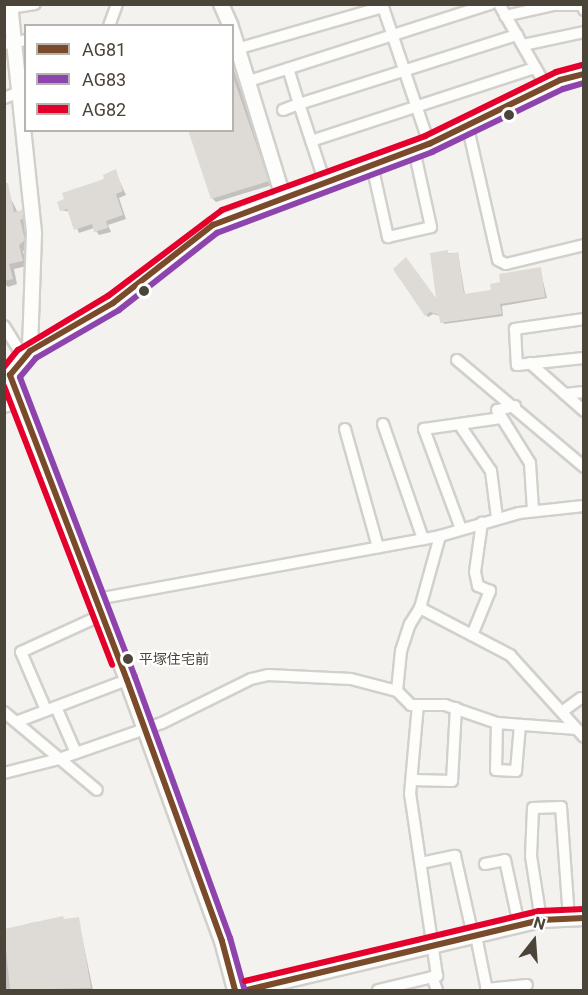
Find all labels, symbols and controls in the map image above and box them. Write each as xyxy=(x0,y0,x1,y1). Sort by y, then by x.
legend xyxy=(24,24,234,132)
text: AG81 xyxy=(82,39,126,60)
text: AG83 xyxy=(82,69,126,90)
text: AG82 xyxy=(82,99,126,120)
unlabelled marker xyxy=(503,109,515,121)
unlabelled marker xyxy=(138,285,150,297)
place label: 平塚住宅前 xyxy=(139,651,209,667)
marker: 平塚住宅前 xyxy=(122,653,134,665)
north arrow xyxy=(504,911,564,971)
text: N xyxy=(531,913,548,934)

